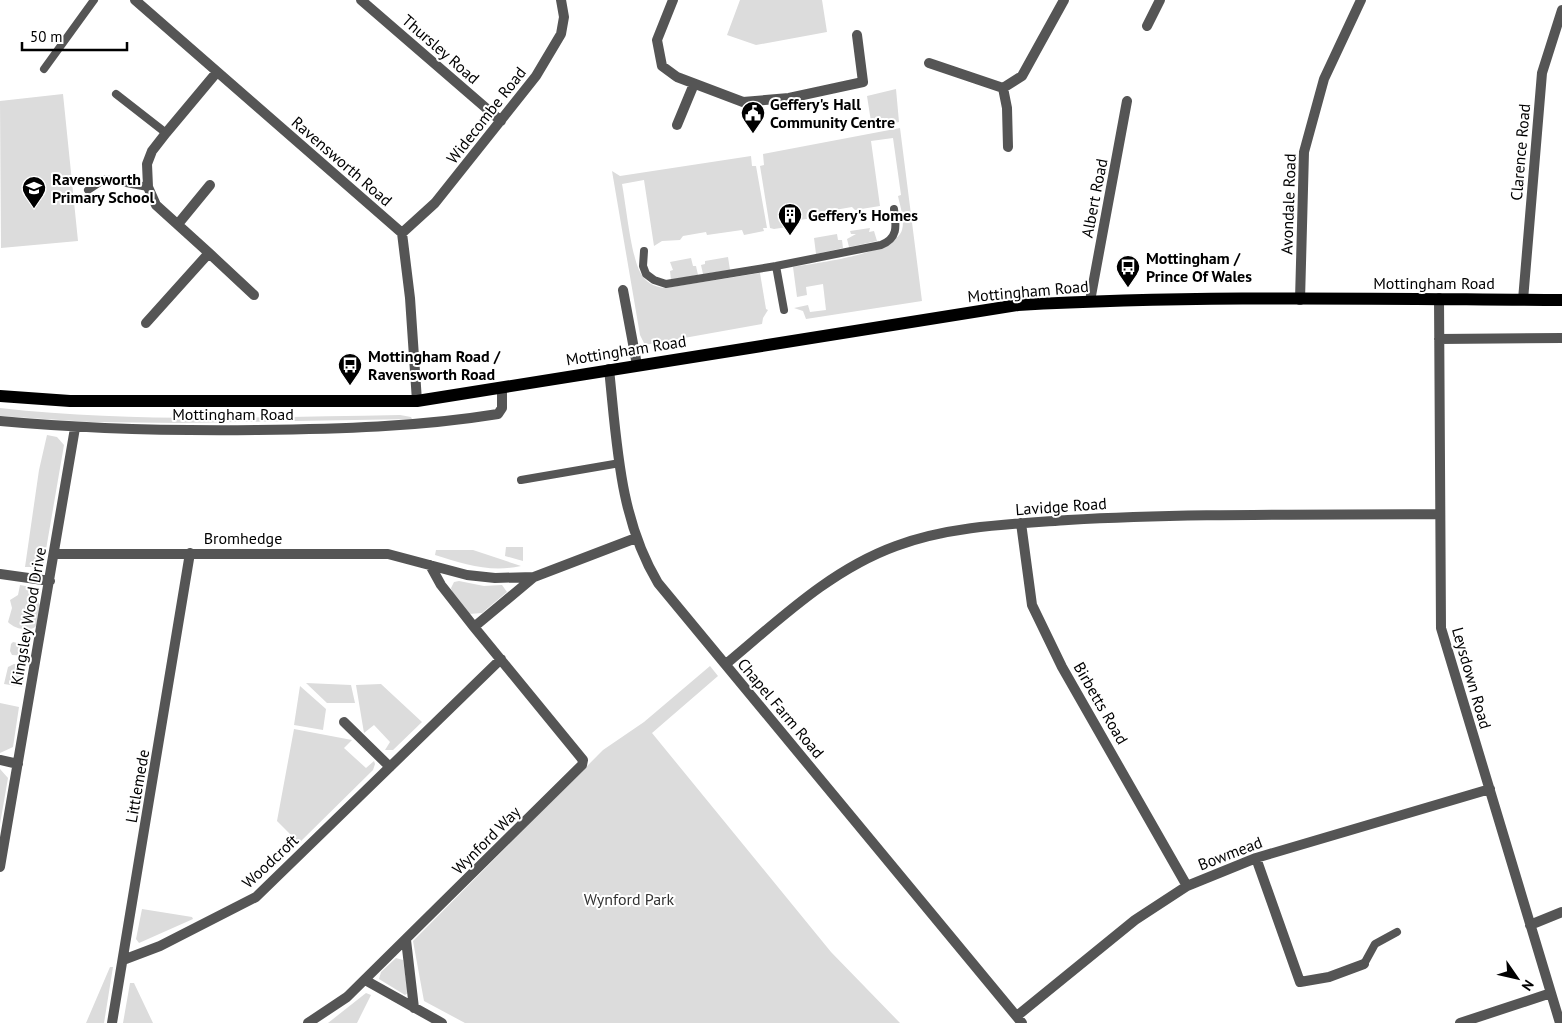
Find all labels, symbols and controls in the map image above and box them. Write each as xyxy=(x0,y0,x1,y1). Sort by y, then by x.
street label: Thursley Road xyxy=(398,10,484,88)
scale bar xyxy=(22,20,128,52)
text: 50 m xyxy=(30,27,63,46)
street label: Widecombe Road xyxy=(442,63,530,167)
place label: Geffery's Hall Community Centre xyxy=(770,94,895,132)
public building icon: Geffery's Hall Community Centre xyxy=(740,100,766,134)
street label: Clarence Road xyxy=(1506,103,1534,201)
street label: Ravensworth Road xyxy=(288,112,396,210)
street label: Avondale Road xyxy=(1276,153,1300,255)
street label: Albert Road xyxy=(1077,157,1111,239)
place label: Ravensworth Primary School xyxy=(52,169,154,207)
school or university icon: Ravensworth Primary School xyxy=(21,175,47,209)
building icon: Geffery's Homes xyxy=(777,202,803,236)
place label: Geffery's Homes xyxy=(808,205,918,225)
place label: Mottingham / Prince Of Wales xyxy=(1146,248,1252,286)
bus stop icon: Mottingham / Prince Of Wales xyxy=(1115,254,1141,288)
street label: Mottingham Road xyxy=(1373,273,1495,293)
street label: Mottingham Road xyxy=(967,276,1089,306)
street label: Mottingham Road xyxy=(564,331,688,369)
place label: Mottingham Road / Ravensworth Road xyxy=(368,346,501,384)
bus stop icon: Mottingham Road / Ravensworth Road xyxy=(337,352,363,386)
street label: Mottingham Road xyxy=(172,404,294,424)
street label: Lavidge Road xyxy=(1015,493,1107,519)
street label: Bromhedge xyxy=(204,528,282,548)
street label: Kingsley Wood Drive xyxy=(6,545,50,687)
street label: Leysdown Road xyxy=(1448,625,1496,731)
street label: Chapel Farm Road xyxy=(733,654,829,762)
street label: Birbetts Road xyxy=(1069,658,1133,748)
street label: Littlemede xyxy=(121,748,153,824)
street label: Wynford Way xyxy=(448,801,525,878)
street label: Woodcroft xyxy=(238,830,303,892)
street label: Bowmead xyxy=(1195,832,1265,874)
park label: Wynford Park xyxy=(584,889,675,909)
north arrow xyxy=(1492,953,1542,1003)
text: N xyxy=(1518,976,1538,994)

